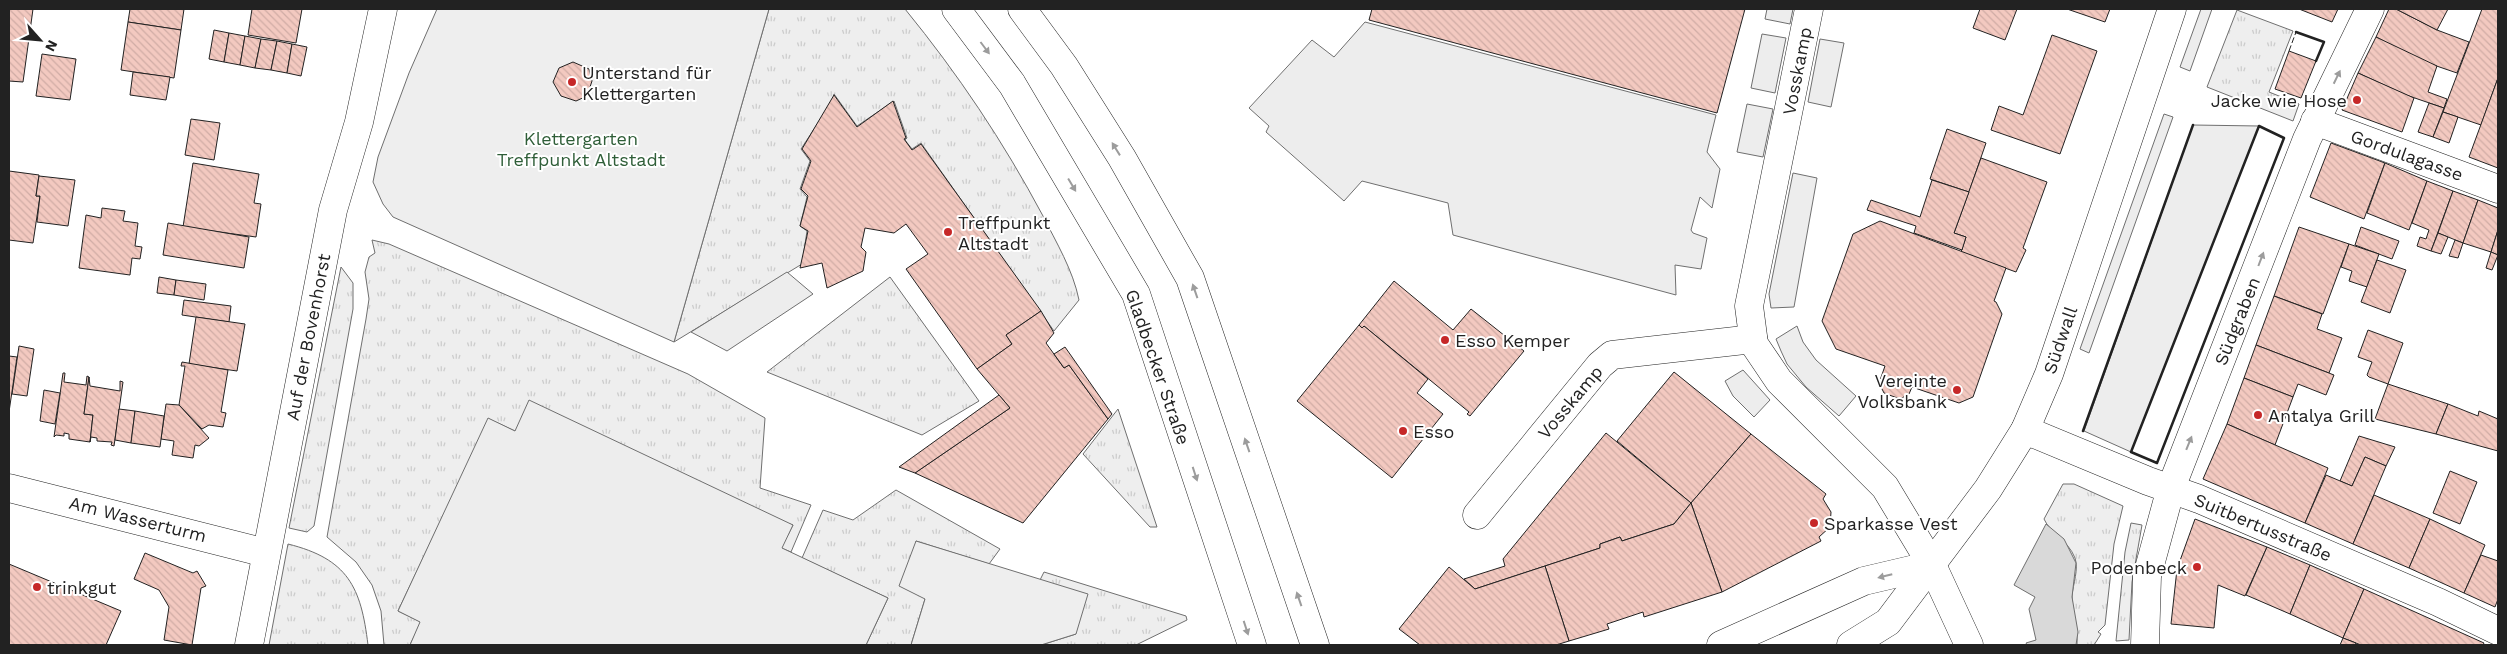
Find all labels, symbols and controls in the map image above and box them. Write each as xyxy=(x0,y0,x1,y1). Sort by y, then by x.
north arrow xyxy=(15,15,65,65)
street label: Vosskamp xyxy=(1778,25,1816,117)
text: N xyxy=(42,38,61,54)
one-way arrow xyxy=(980,41,990,55)
place label: Unterstand für Klettergarten xyxy=(582,62,712,104)
one-way arrow xyxy=(2333,70,2341,84)
marker: Unterstand für Klettergarten xyxy=(566,76,578,88)
place label: Jacke wie Hose xyxy=(2211,90,2347,111)
marker: Jacke wie Hose xyxy=(2351,94,2363,106)
street label: Gordulagasse xyxy=(2348,125,2466,185)
park label: Klettergarten Treffpunkt Altstadt xyxy=(497,128,666,170)
one-way arrow xyxy=(1111,143,1121,156)
one-way arrow xyxy=(1067,179,1076,192)
place label: Treffpunkt Altstadt xyxy=(958,212,1051,254)
marker: Treffpunkt Altstadt xyxy=(942,226,954,238)
street label: Auf der Bovenhorst xyxy=(282,251,335,422)
one-way arrow xyxy=(2257,251,2265,266)
street label: Südgraben xyxy=(2210,274,2264,368)
one-way arrow xyxy=(1191,284,1198,299)
street label: Gladbecker Straße xyxy=(1122,287,1194,447)
street label: Südwall xyxy=(2039,303,2081,376)
place label: Esso Kemper xyxy=(1455,330,1570,351)
marker: Esso Kemper xyxy=(1439,334,1451,346)
street label: Vosskamp xyxy=(1533,361,1607,443)
place label: Vereinte Volksbank xyxy=(1858,370,1947,412)
marker: Vereinte Volksbank xyxy=(1951,384,1963,396)
place label: Antalya Grill xyxy=(2268,405,2375,426)
marker: Antalya Grill xyxy=(2252,409,2264,421)
place label: Esso xyxy=(1413,421,1454,442)
marker: Esso xyxy=(1397,425,1409,437)
one-way arrow xyxy=(2185,435,2193,450)
one-way arrow xyxy=(1243,437,1251,452)
one-way arrow xyxy=(1192,466,1200,481)
street label: Suitbertusstraße xyxy=(2191,489,2335,565)
street label: Am Wasserturm xyxy=(67,492,209,546)
place label: Sparkasse Vest xyxy=(1824,513,1958,534)
marker: Sparkasse Vest xyxy=(1808,517,1820,529)
place label: Podenbeck xyxy=(2091,557,2187,578)
marker: Podenbeck xyxy=(2191,561,2203,573)
one-way arrow xyxy=(1877,572,1892,580)
place label: trinkgut xyxy=(47,577,117,598)
marker: trinkgut xyxy=(31,581,43,593)
one-way arrow xyxy=(1295,591,1303,606)
one-way arrow xyxy=(1243,621,1251,636)

